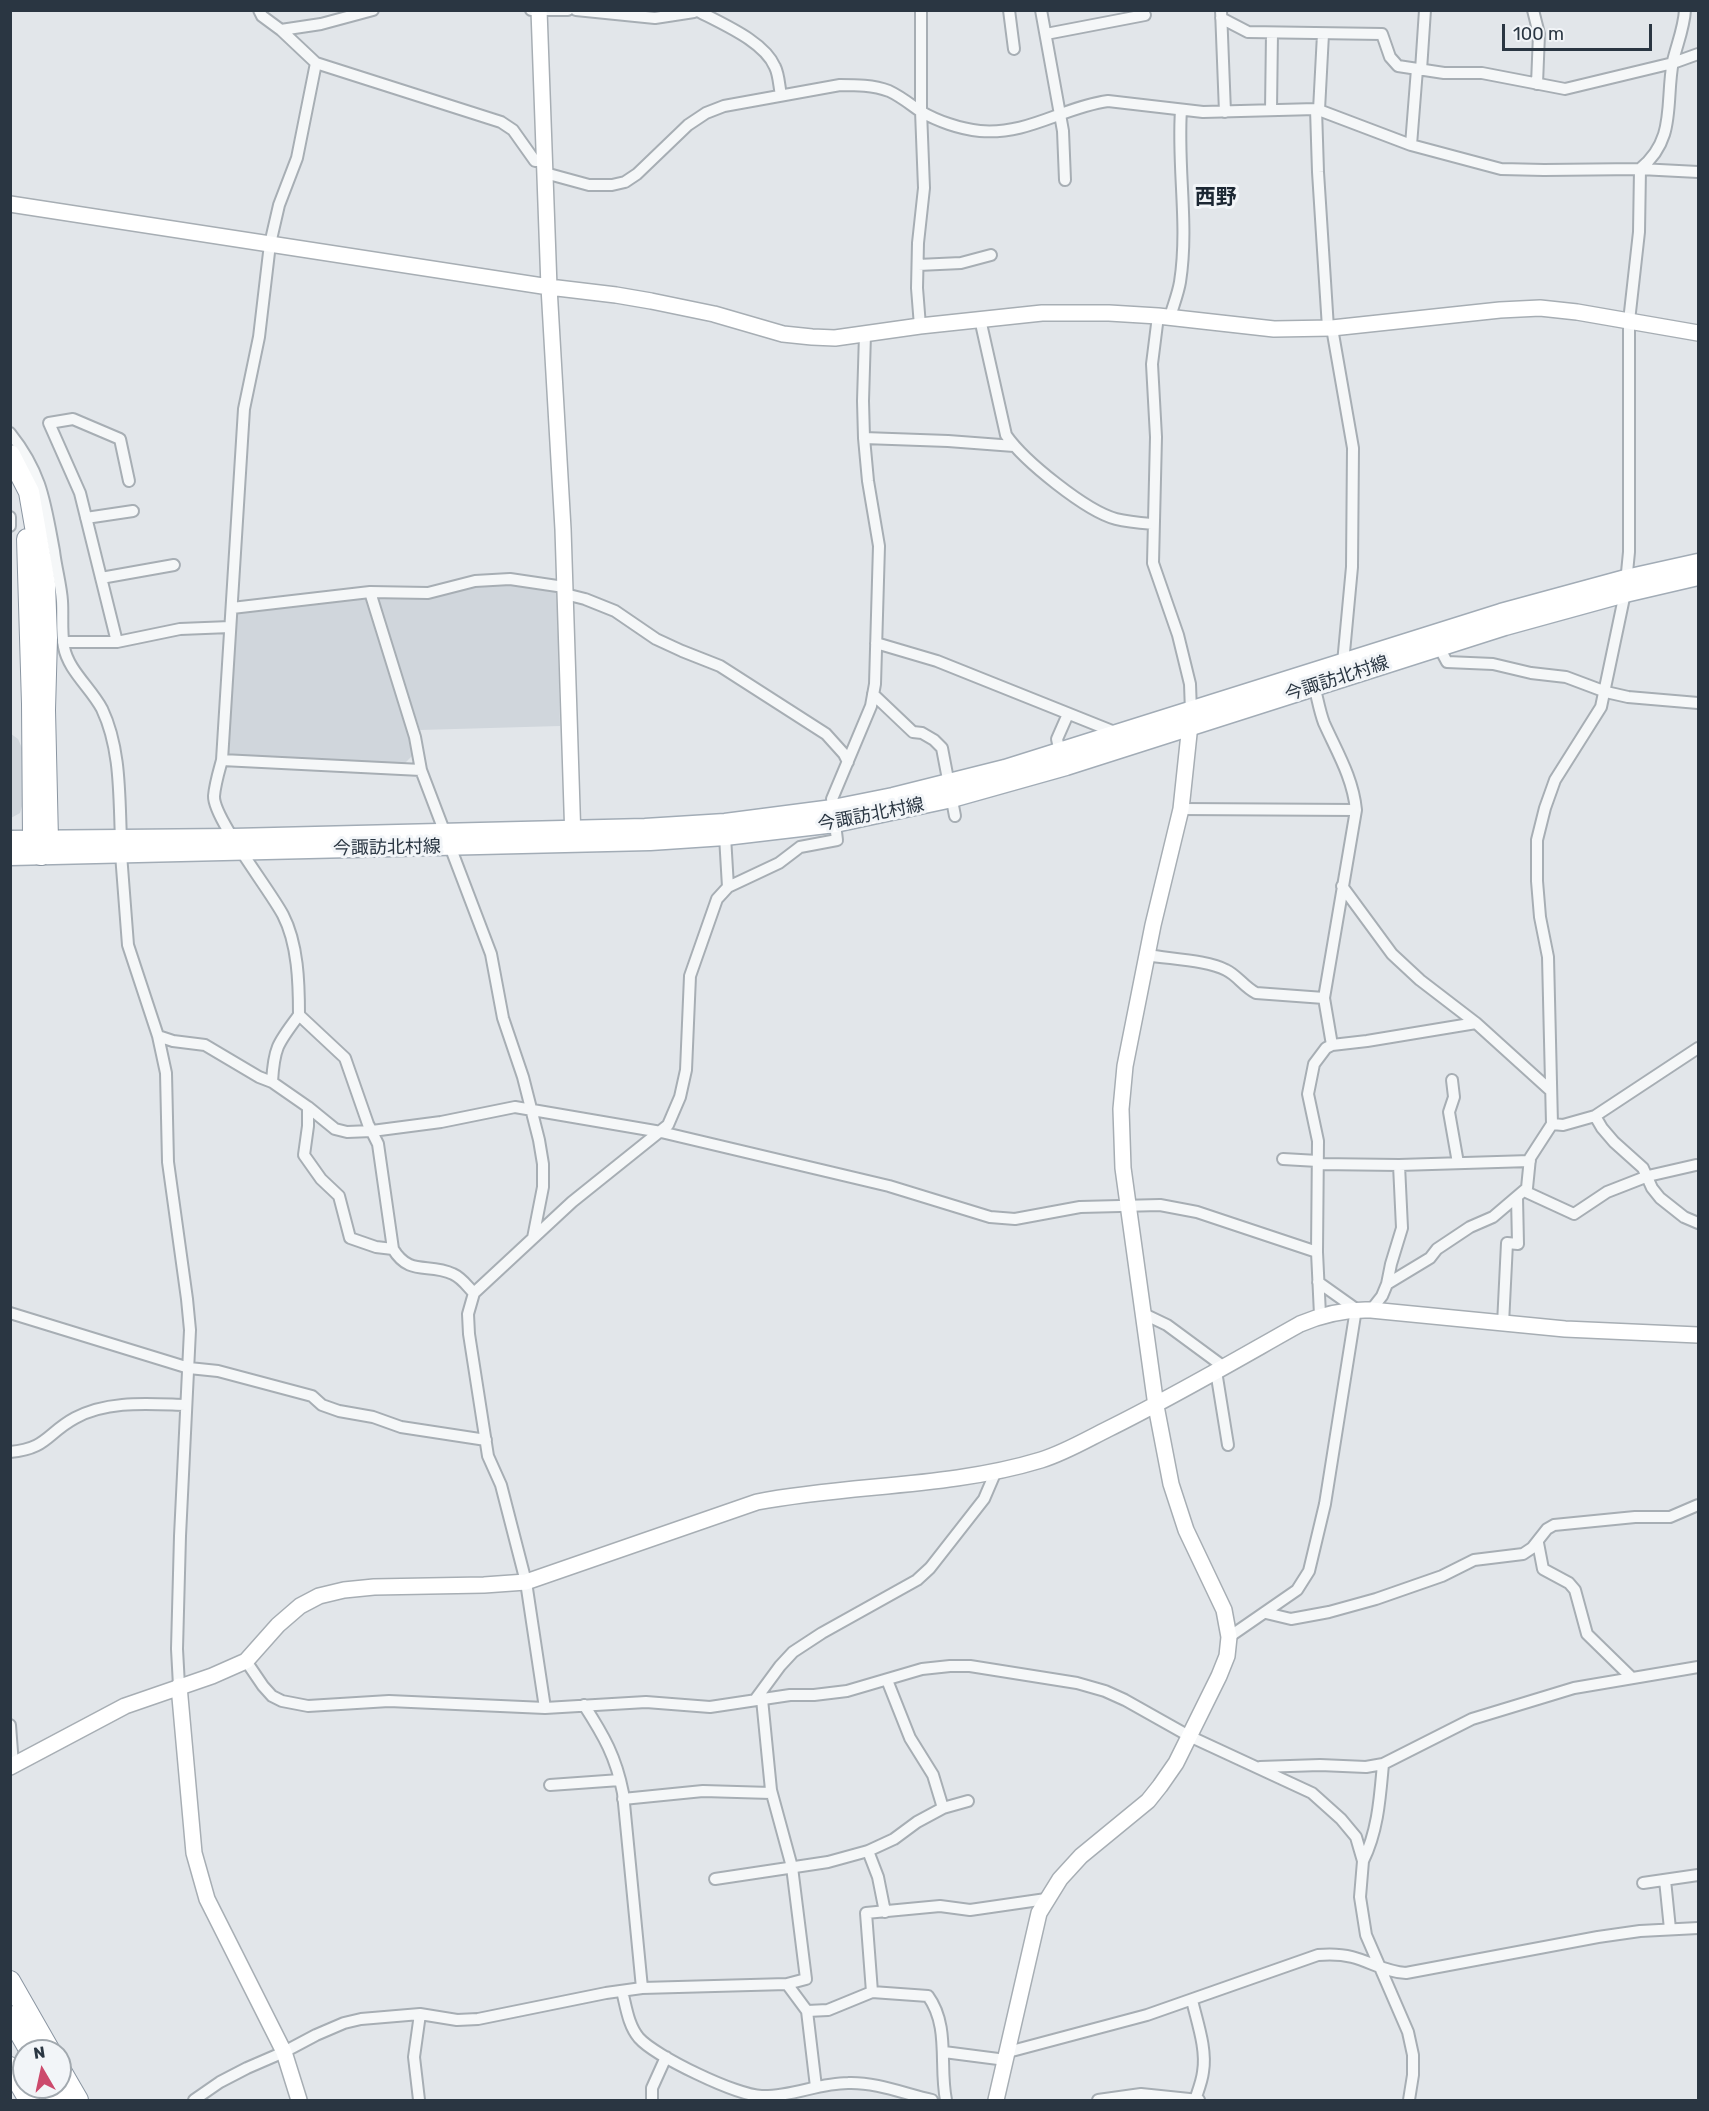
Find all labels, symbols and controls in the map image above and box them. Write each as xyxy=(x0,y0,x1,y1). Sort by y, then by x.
scale bar xyxy=(1505,12,1655,50)
text: 100 m xyxy=(1513,23,1564,45)
district label: 西野 xyxy=(1195,185,1237,211)
street label: 今諏訪北村線 xyxy=(1282,652,1392,706)
street label: 今諏訪北村線 xyxy=(816,794,926,836)
street label: 今諏訪北村線 xyxy=(333,836,441,860)
north arrow xyxy=(12,2039,72,2099)
text: N xyxy=(32,2042,47,2063)

